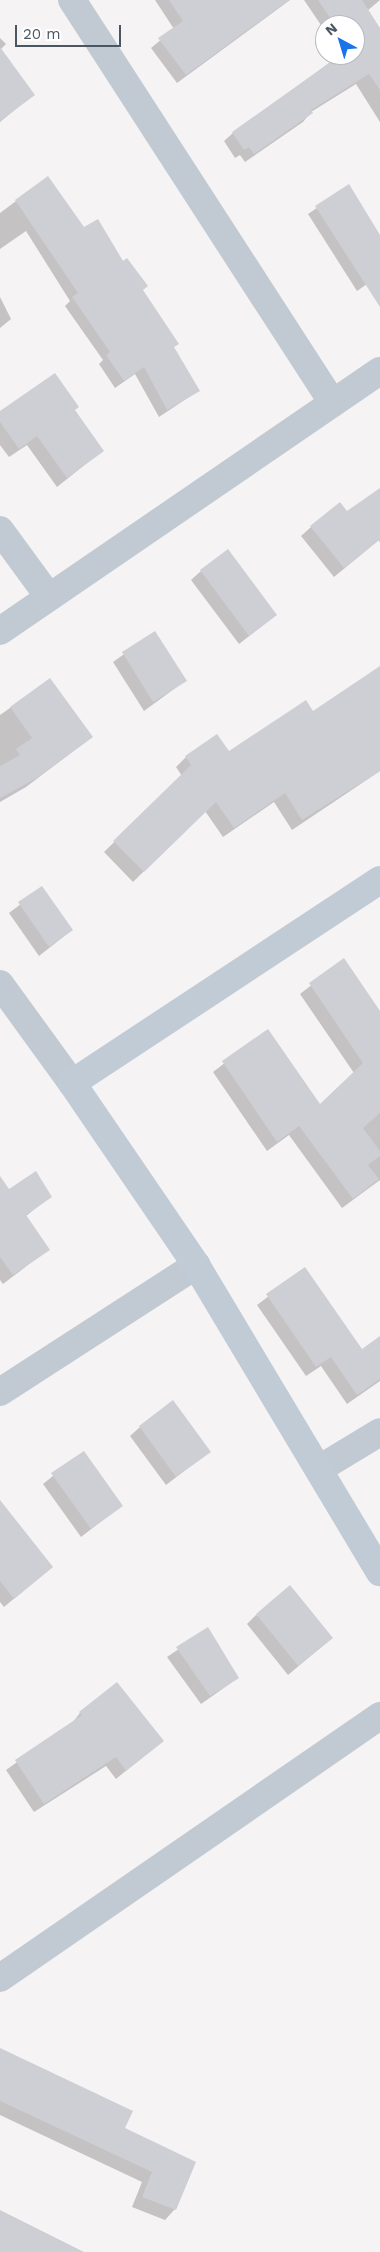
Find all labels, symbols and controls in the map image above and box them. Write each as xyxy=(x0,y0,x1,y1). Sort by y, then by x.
scale bar xyxy=(18,15,124,47)
north arrow xyxy=(315,15,365,65)
text: N xyxy=(322,20,340,39)
text: 20 m xyxy=(23,25,61,43)

